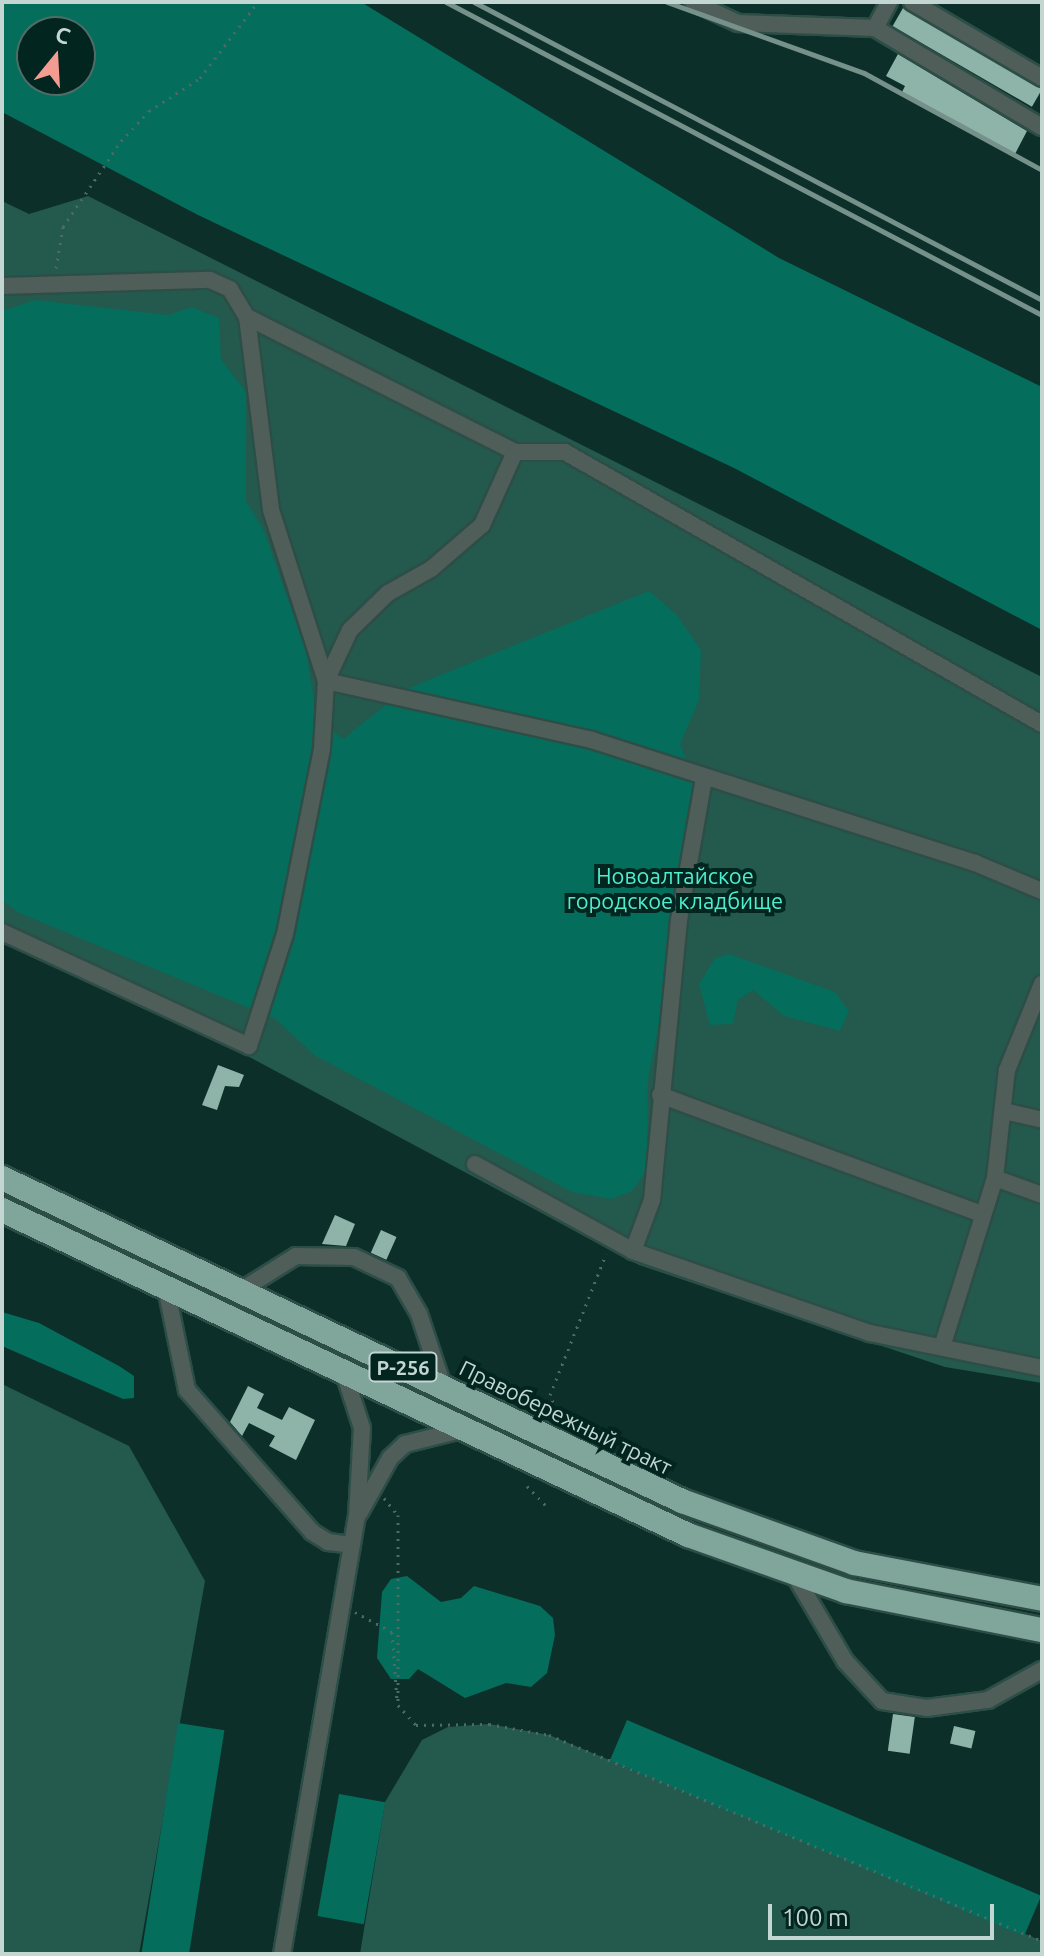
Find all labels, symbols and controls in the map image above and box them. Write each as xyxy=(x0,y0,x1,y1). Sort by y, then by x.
north arrow xyxy=(16,16,96,96)
text: С xyxy=(52,21,74,49)
park label: Новоалтайское городское кладбище xyxy=(567,862,783,914)
road number: Р-256 xyxy=(367,1351,439,1383)
street label: Правобережный тракт xyxy=(455,1354,677,1480)
scale bar xyxy=(772,1888,998,1938)
text: 100 m xyxy=(782,1904,849,1931)

